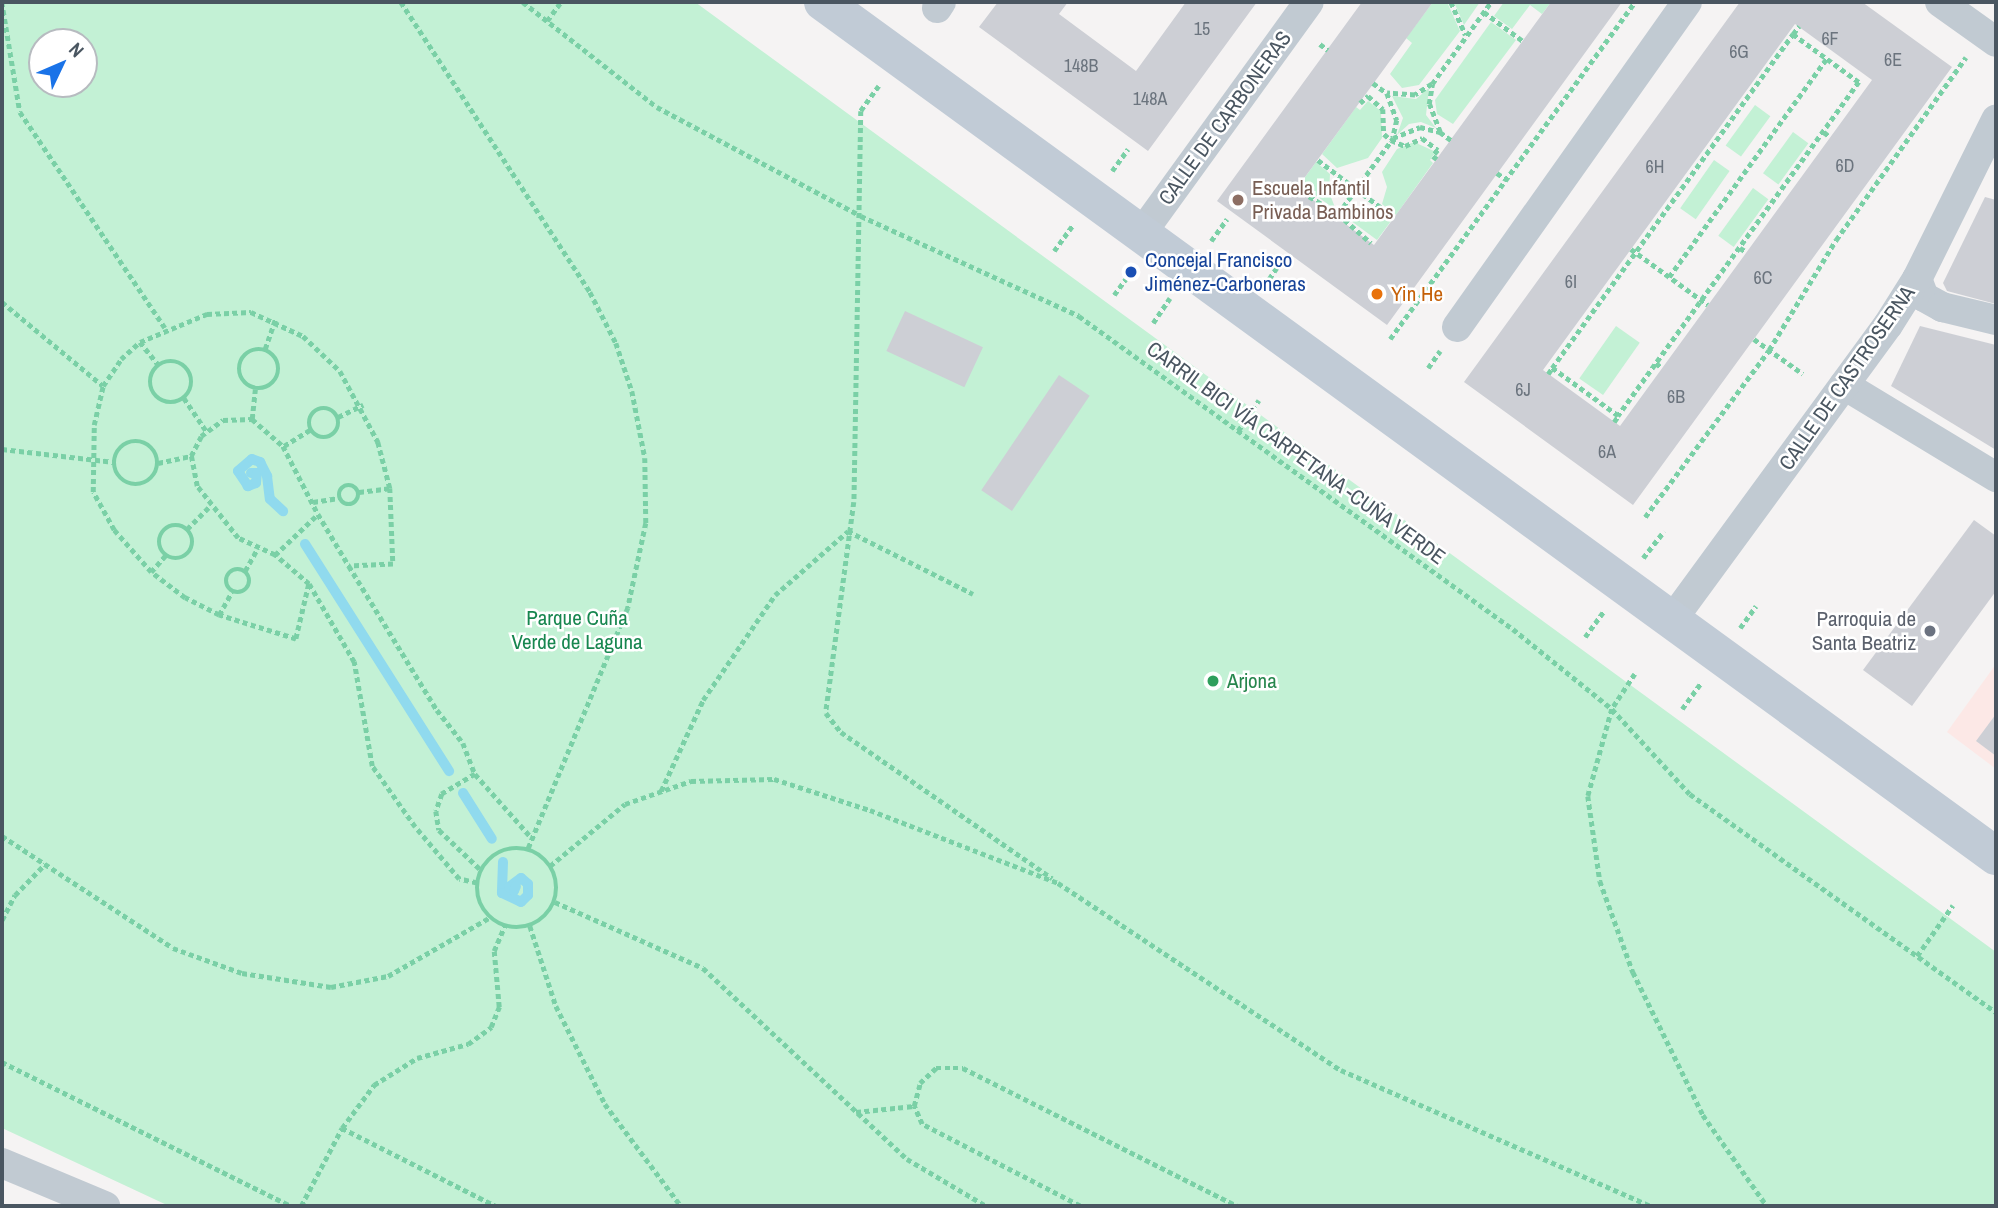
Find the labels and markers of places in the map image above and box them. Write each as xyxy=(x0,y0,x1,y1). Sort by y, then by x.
place label: Escuela Infantil Privada Bambinos xyxy=(1252,175,1394,225)
marker: Escuela Infantil Privada Bambinos xyxy=(1230,192,1246,208)
place label: Concejal Francisco Jiménez-Carboneras xyxy=(1145,247,1306,297)
marker: Concejal Francisco Jiménez-Carboneras xyxy=(1123,264,1139,280)
place label: Yin He xyxy=(1391,281,1443,307)
marker: Yin He xyxy=(1369,286,1385,302)
place label: Parroquia de Santa Beatriz xyxy=(1812,606,1916,656)
marker: Parroquia de Santa Beatriz xyxy=(1922,623,1938,639)
place label: Arjona xyxy=(1227,668,1277,694)
marker: Arjona xyxy=(1205,673,1221,689)

